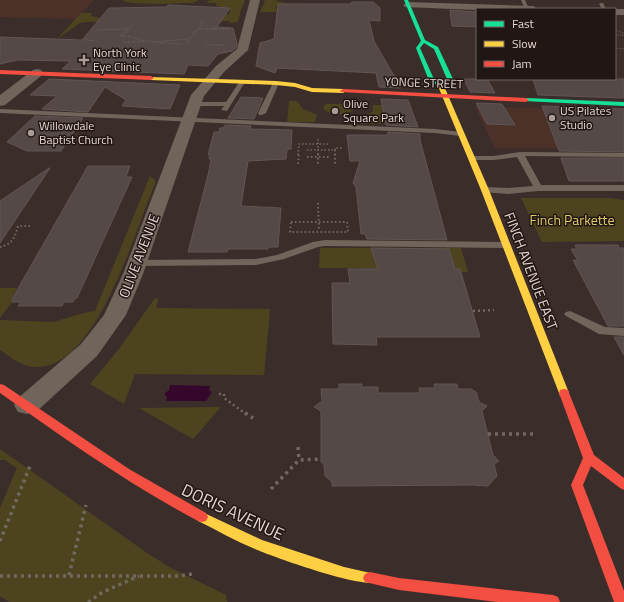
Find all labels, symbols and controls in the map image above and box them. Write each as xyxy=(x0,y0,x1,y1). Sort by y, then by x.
legend xyxy=(476,8,616,80)
text: Fast xyxy=(512,14,535,33)
text: Slow xyxy=(512,34,537,53)
place label: North York Eye Clinic xyxy=(93,43,147,76)
marker: North York Eye Clinic xyxy=(78,54,90,66)
text: Jam xyxy=(512,54,532,73)
street label: YONGE STREET xyxy=(384,72,464,93)
place label: Olive Square Park xyxy=(343,94,404,127)
place label: US Pilates Studio xyxy=(560,101,612,134)
marker: Olive Square Park xyxy=(330,106,340,116)
marker: US Pilates Studio xyxy=(547,113,557,123)
place label: Willowdale Baptist Church xyxy=(39,116,113,149)
marker: Willowdale Baptist Church xyxy=(26,128,36,138)
street label: FINCH AVENUE EAST xyxy=(499,209,564,333)
park label: Finch Parkette xyxy=(529,209,615,230)
street label: OLIVE AVENUE xyxy=(113,211,164,301)
street label: DORIS AVENUE xyxy=(177,477,289,547)

